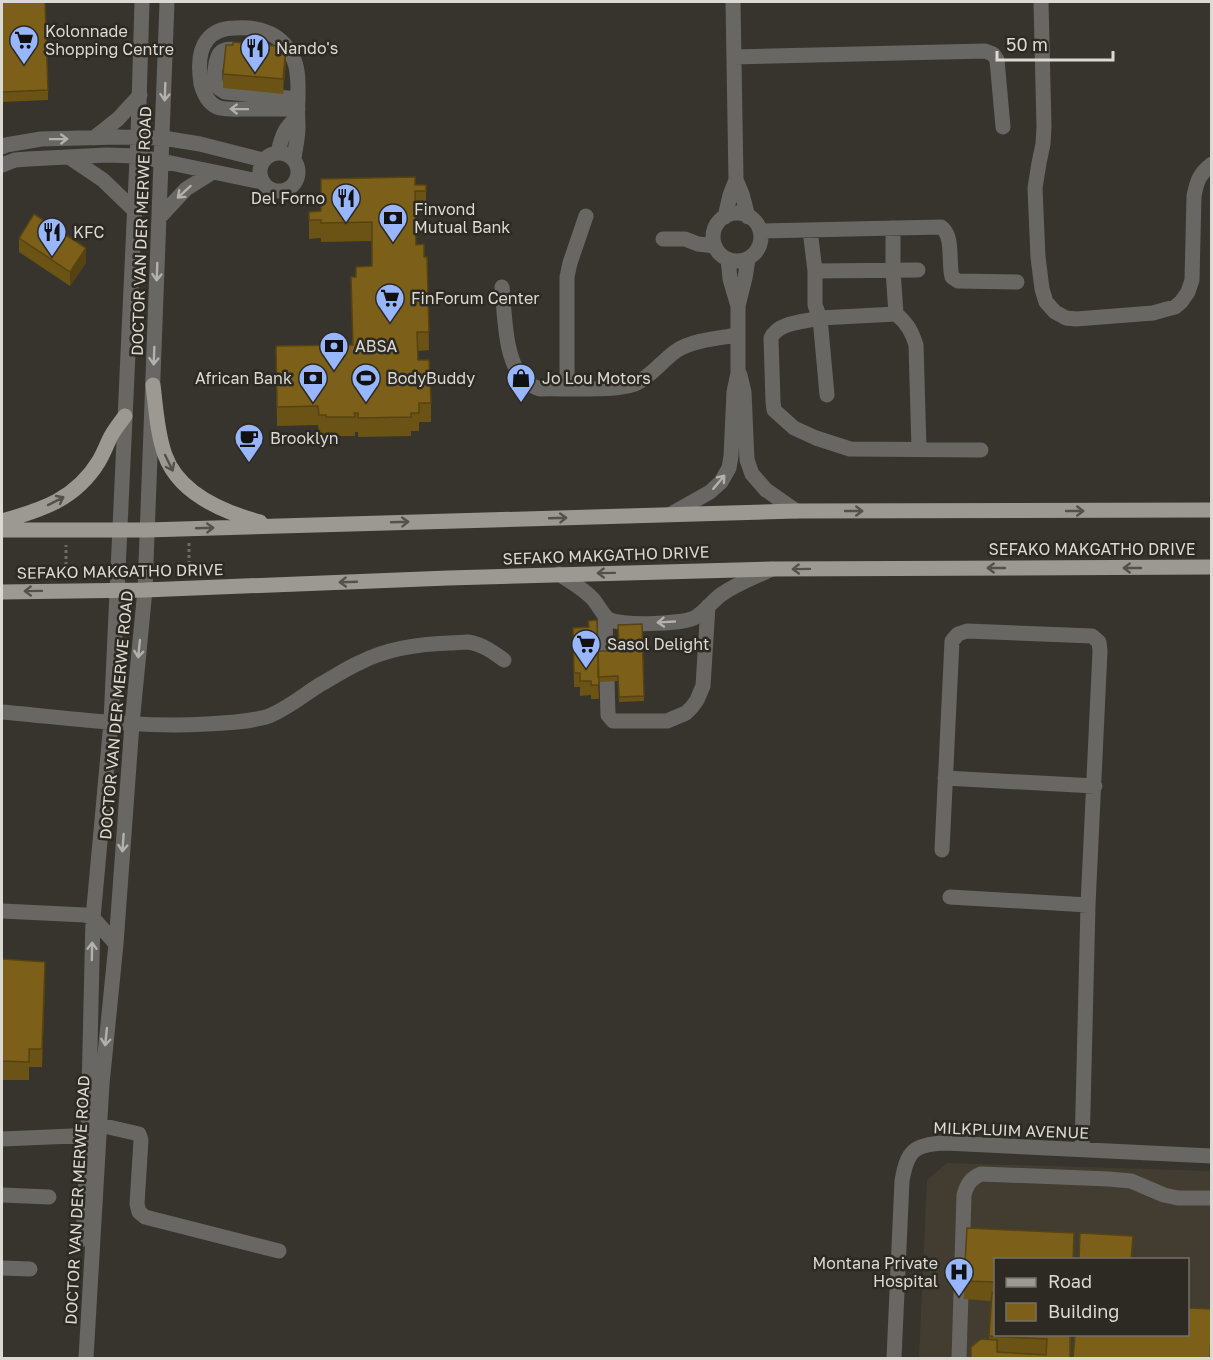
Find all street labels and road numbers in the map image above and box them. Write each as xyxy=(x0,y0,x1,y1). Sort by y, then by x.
street label: DOCTOR VAN DER MERWE ROAD xyxy=(127,106,155,356)
street label: SEFAKO MAKGATHO DRIVE xyxy=(989,539,1195,559)
street label: SEFAKO MAKGATHO DRIVE xyxy=(502,541,710,569)
street label: SEFAKO MAKGATHO DRIVE xyxy=(16,559,224,583)
street label: DOCTOR VAN DER MERWE ROAD xyxy=(95,590,137,840)
street label: DOCTOR VAN DER MERWE ROAD xyxy=(60,1075,94,1325)
street label: MILKPLUIM AVENUE xyxy=(933,1117,1089,1143)

